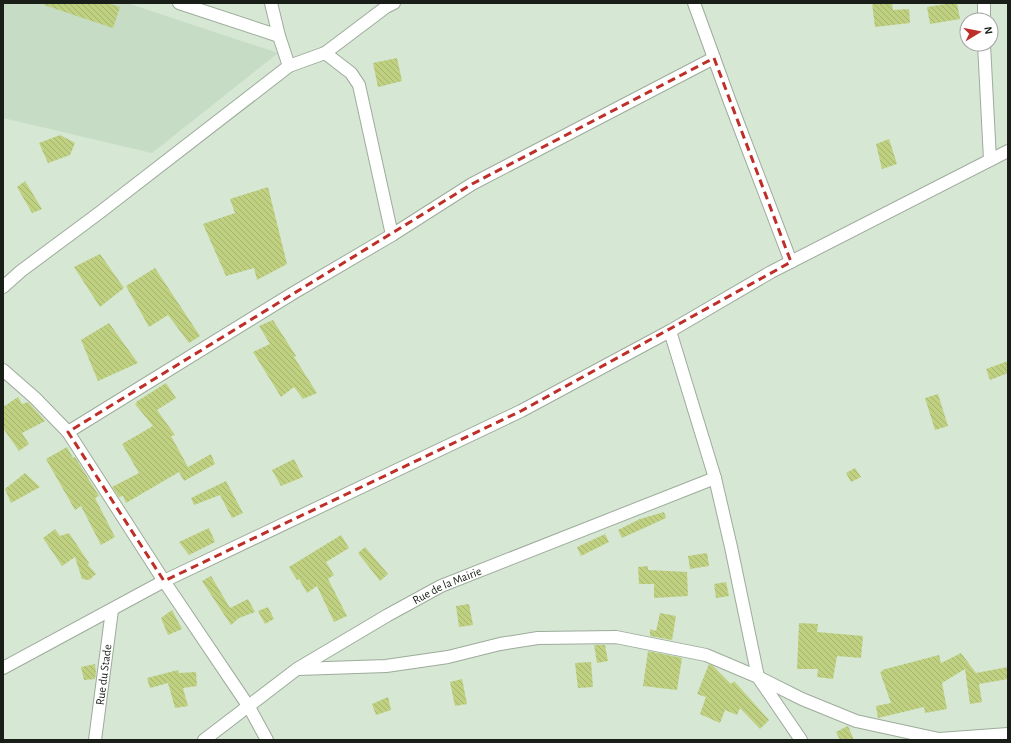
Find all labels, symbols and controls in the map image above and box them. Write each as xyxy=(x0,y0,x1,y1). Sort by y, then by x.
north arrow xyxy=(959,12,999,52)
text: N xyxy=(982,26,994,35)
street label: Rue de la Mairie xyxy=(411,565,483,606)
street label: Rue du Stade xyxy=(94,643,113,706)

